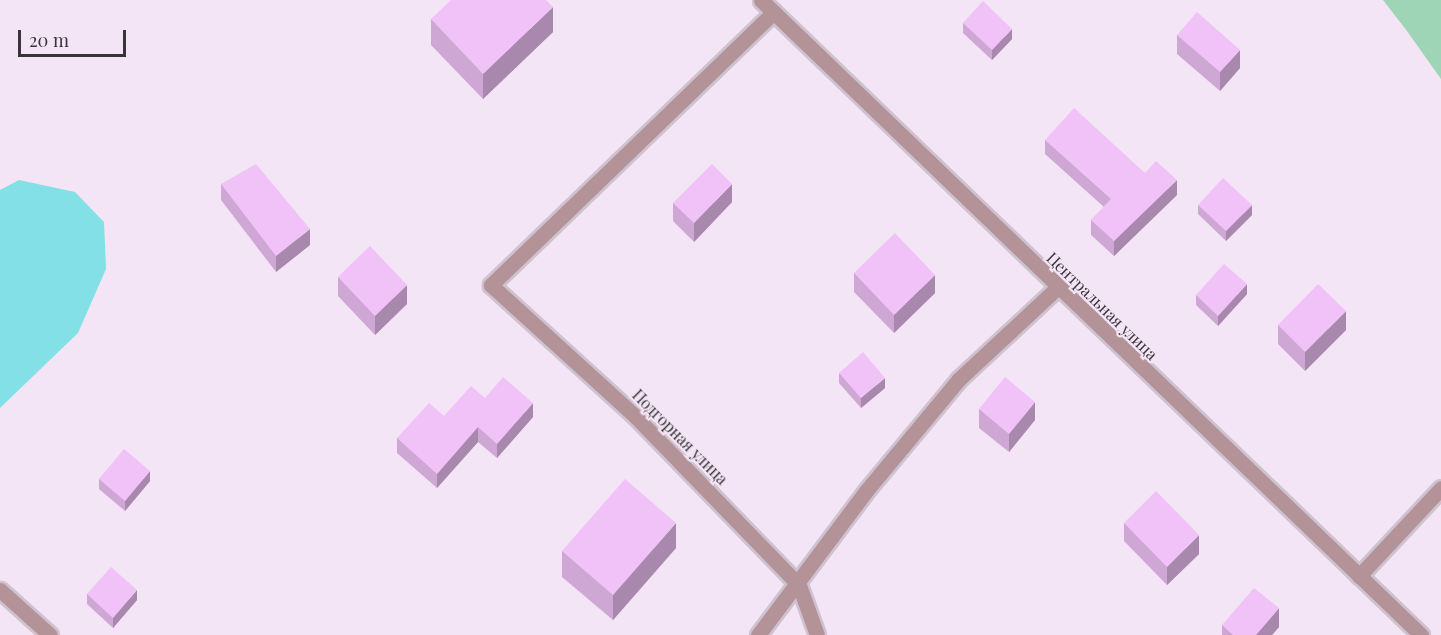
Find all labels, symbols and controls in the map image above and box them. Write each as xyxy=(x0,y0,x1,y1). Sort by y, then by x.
scale bar xyxy=(21,18,129,56)
text: 20 m xyxy=(29,28,69,52)
street label: Центральная улица xyxy=(1043,248,1161,364)
street label: Подгорная улица xyxy=(628,385,732,489)

